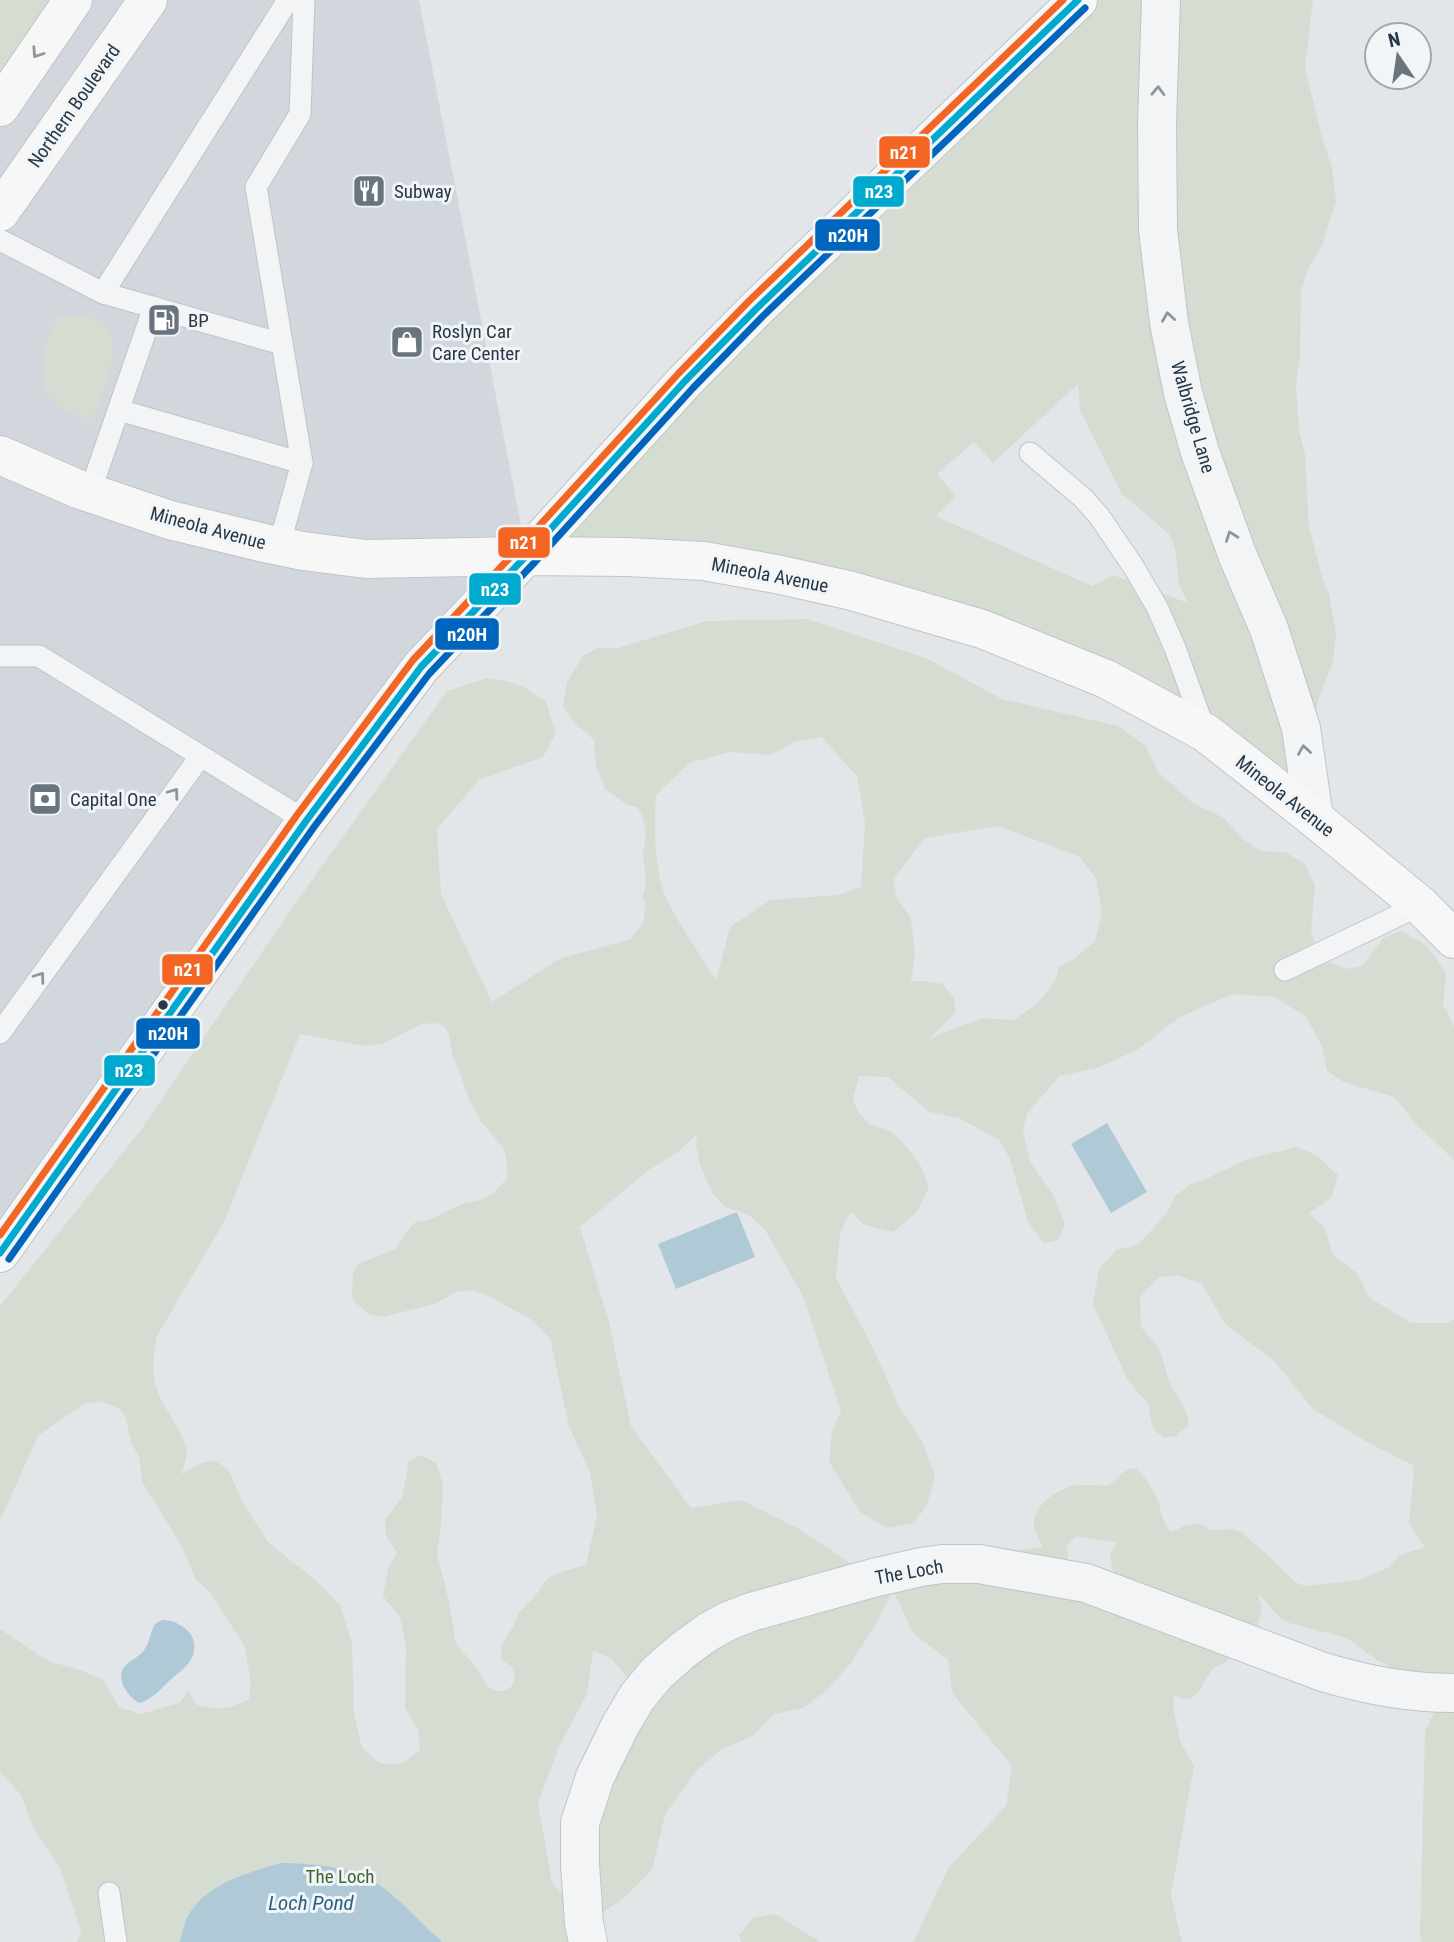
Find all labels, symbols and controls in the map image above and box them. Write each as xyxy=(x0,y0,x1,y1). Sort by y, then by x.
north arrow xyxy=(1363,21,1433,91)
text: N xyxy=(1386,27,1403,52)
street label: Northern Boulevard xyxy=(23,40,125,172)
one-way arrow xyxy=(32,46,45,59)
one-way arrow xyxy=(1150,85,1166,95)
line badge: n21 xyxy=(878,135,931,169)
text: n21 xyxy=(890,141,918,164)
restaurant icon: Subway xyxy=(350,172,388,210)
line badge: n23 xyxy=(852,175,905,208)
place label: Subway xyxy=(394,180,452,203)
text: n23 xyxy=(865,180,893,203)
line badge: n20H xyxy=(814,218,881,252)
text: n20H xyxy=(828,224,868,247)
fuel station icon: BP xyxy=(145,301,183,339)
place label: BP xyxy=(188,309,209,332)
one-way arrow xyxy=(1161,312,1176,323)
place label: Roslyn Car Care Center xyxy=(432,320,520,365)
shop icon: Roslyn Car Care Center xyxy=(388,323,426,361)
street label: Walbridge Lane xyxy=(1166,358,1220,476)
street label: Mineola Avenue xyxy=(148,502,268,555)
line badge: n21 xyxy=(497,526,551,559)
one-way arrow xyxy=(1225,530,1239,542)
text: n21 xyxy=(510,531,538,554)
street label: Mineola Avenue xyxy=(709,552,831,598)
line badge: n23 xyxy=(468,572,522,606)
text: n23 xyxy=(481,578,509,601)
line badge: n20H xyxy=(434,617,500,651)
text: n20H xyxy=(447,623,487,646)
one-way arrow xyxy=(1297,744,1312,756)
street label: Mineola Avenue xyxy=(1231,750,1339,842)
bank icon: Capital One xyxy=(26,780,64,818)
place label: Capital One xyxy=(70,788,157,811)
one-way arrow xyxy=(166,788,178,801)
line badge: n21 xyxy=(161,953,214,986)
text: n21 xyxy=(174,958,202,981)
one-way arrow xyxy=(32,972,44,985)
unlabelled marker xyxy=(156,998,170,1012)
line badge: n20H xyxy=(135,1017,201,1050)
text: n20H xyxy=(148,1022,188,1045)
line badge: n23 xyxy=(103,1054,156,1087)
text: n23 xyxy=(115,1059,143,1082)
street label: The Loch xyxy=(873,1555,945,1589)
park label: The Loch xyxy=(306,1865,374,1888)
water label: Loch Pond xyxy=(268,1891,355,1915)

